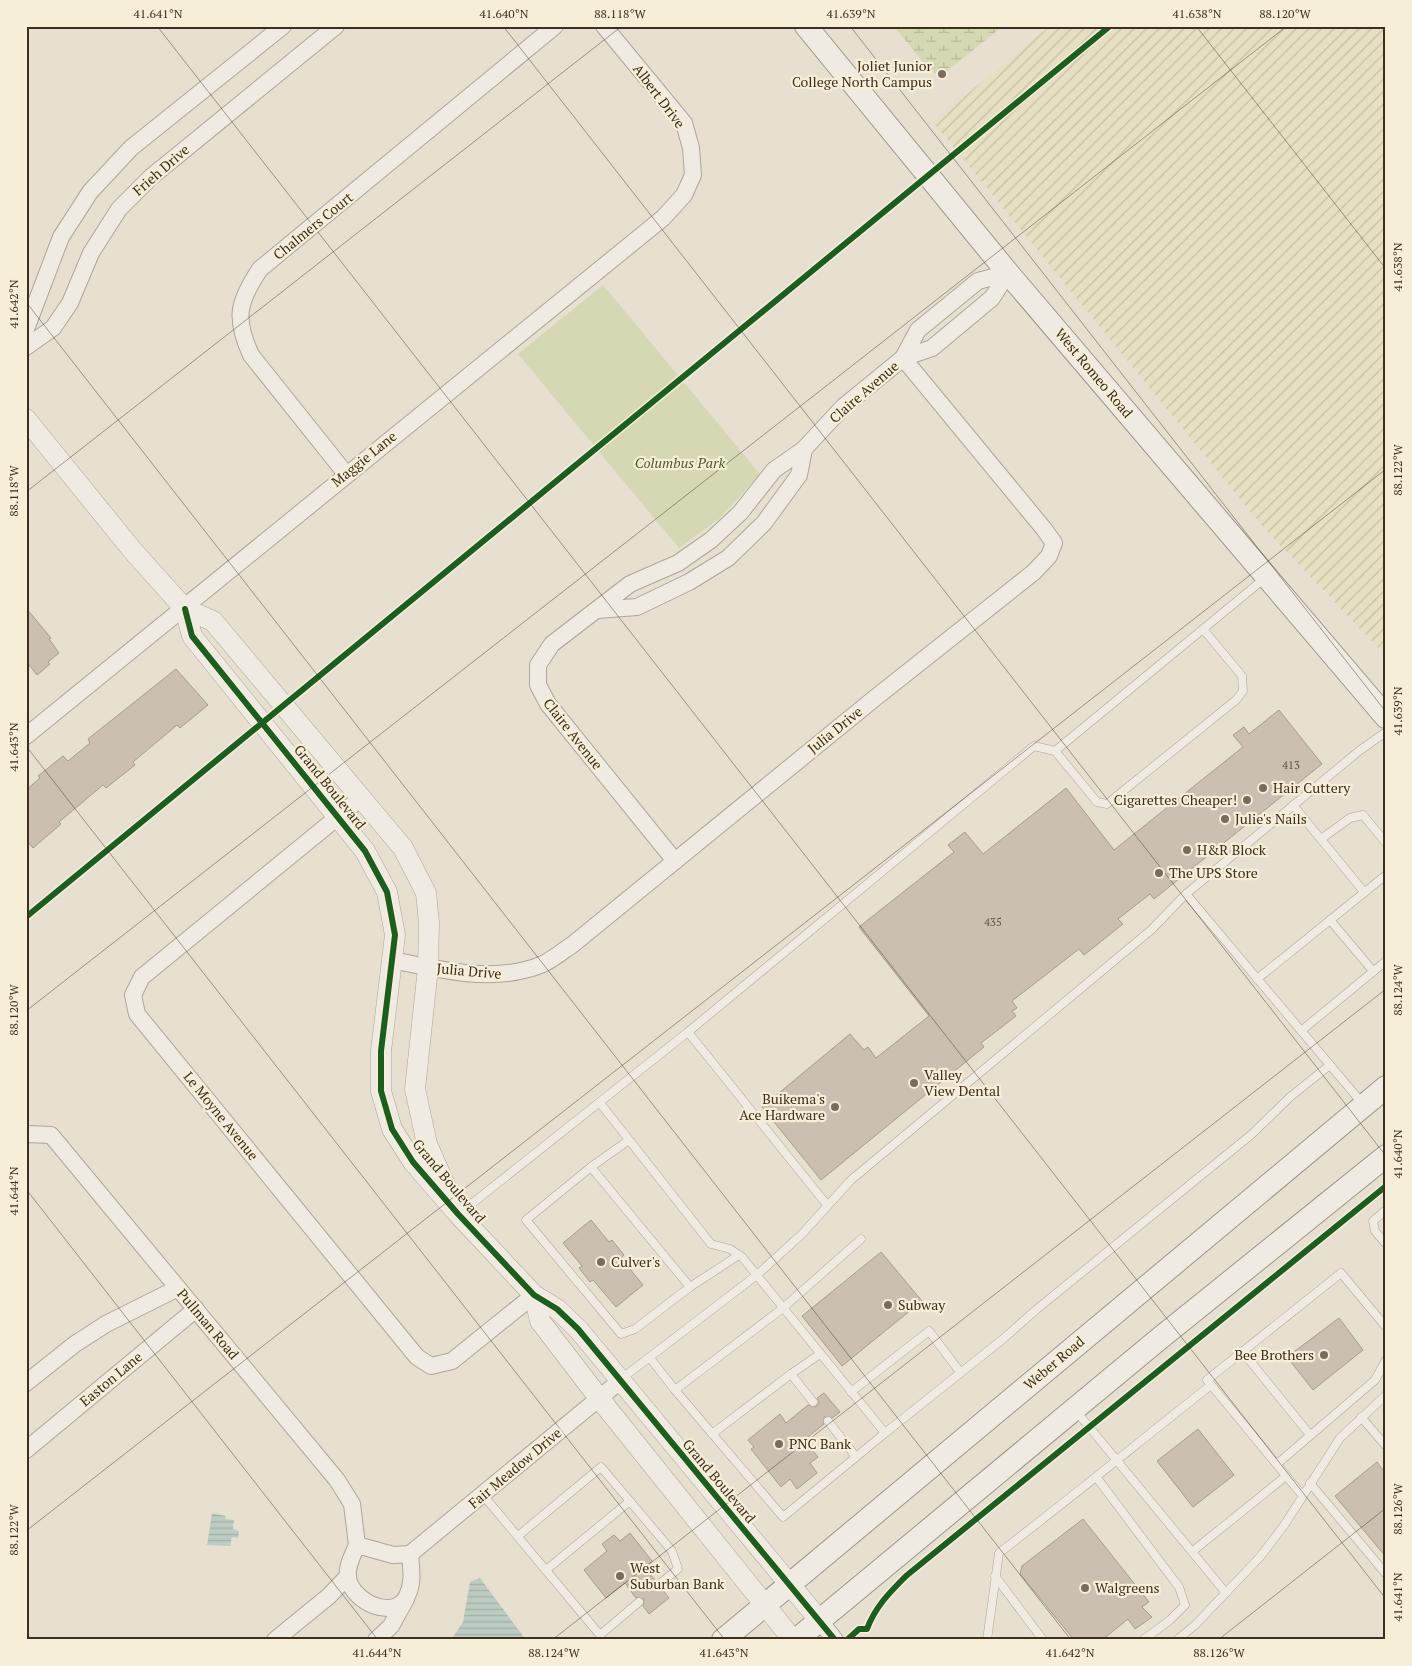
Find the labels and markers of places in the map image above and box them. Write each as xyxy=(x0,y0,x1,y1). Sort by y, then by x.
place label: Joliet Junior College North Campus xyxy=(792,56,933,91)
marker: Joliet Junior College North Campus xyxy=(936,68,948,80)
place label: Hair Cuttery xyxy=(1273,778,1351,797)
marker: Hair Cuttery xyxy=(1257,782,1269,794)
place label: Cigarettes Cheaper! xyxy=(1114,790,1237,809)
marker: Cigarettes Cheaper! xyxy=(1241,794,1253,806)
place label: Julie's Nails xyxy=(1235,809,1307,828)
marker: Julie's Nails xyxy=(1219,813,1231,825)
place label: H&R Block xyxy=(1197,840,1267,859)
marker: H&R Block xyxy=(1181,844,1193,856)
place label: The UPS Store xyxy=(1169,863,1258,882)
marker: The UPS Store xyxy=(1153,867,1165,879)
place label: Valley View Dental xyxy=(924,1065,1000,1100)
marker: Valley View Dental xyxy=(908,1077,920,1089)
place label: Buikema's Ace Hardware xyxy=(739,1089,825,1124)
marker: Buikema's Ace Hardware xyxy=(829,1101,841,1113)
place label: Culver's xyxy=(611,1252,660,1271)
marker: Culver's xyxy=(595,1256,607,1268)
place label: Subway xyxy=(898,1295,946,1314)
marker: Subway xyxy=(882,1299,894,1311)
place label: Bee Brothers xyxy=(1234,1345,1314,1364)
marker: Bee Brothers xyxy=(1318,1349,1330,1361)
place label: PNC Bank xyxy=(789,1434,852,1453)
marker: PNC Bank xyxy=(773,1438,785,1450)
place label: West Suburban Bank xyxy=(630,1558,725,1593)
marker: West Suburban Bank xyxy=(614,1570,626,1582)
place label: Walgreens xyxy=(1095,1578,1160,1597)
marker: Walgreens xyxy=(1079,1582,1091,1594)

